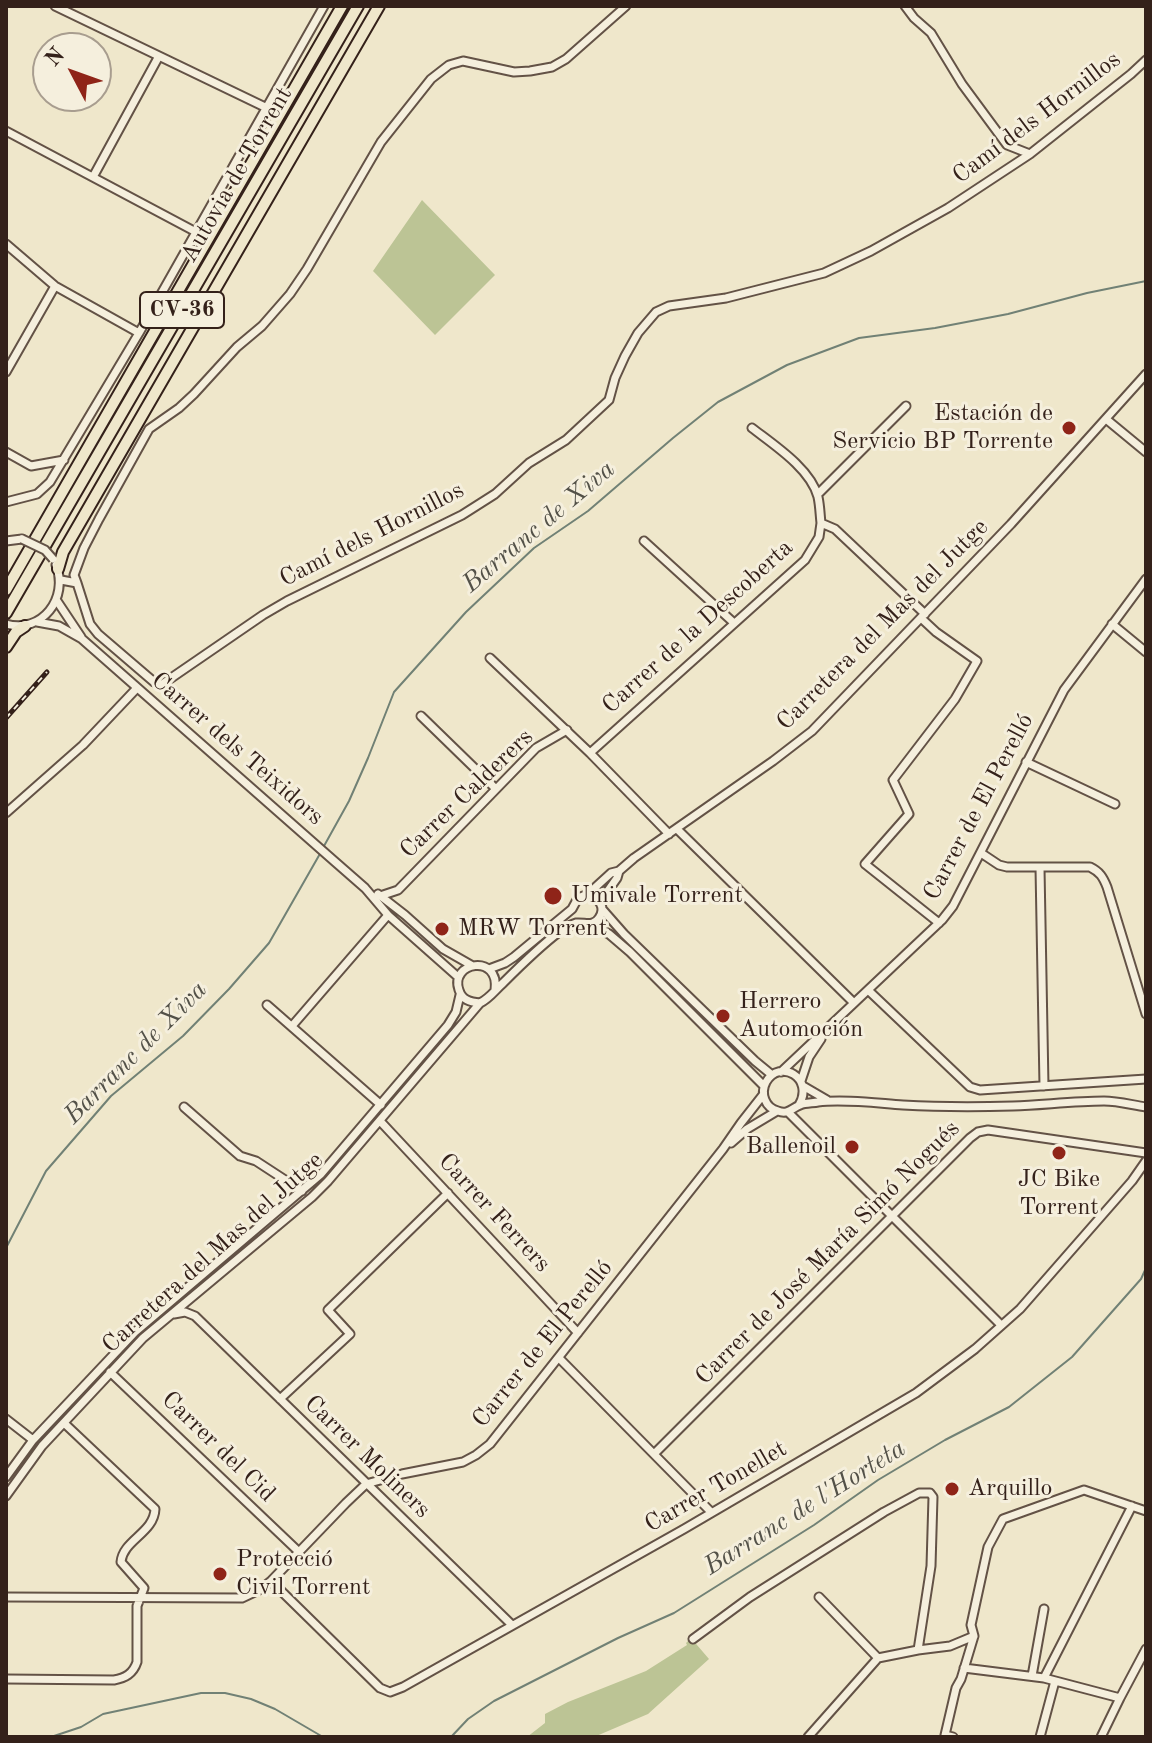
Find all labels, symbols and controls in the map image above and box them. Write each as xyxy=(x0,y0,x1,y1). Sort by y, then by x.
north arrow xyxy=(32,32,112,112)
text: N xyxy=(42,44,69,71)
street label: Camí dels Hornillos xyxy=(947,45,1127,191)
street label: Autovia de Torrent xyxy=(175,82,299,268)
road number: CV-36 xyxy=(140,292,224,328)
place label: Estación de Servicio BP Torrente xyxy=(832,400,1053,456)
marker: Estación de Servicio BP Torrente xyxy=(1060,419,1078,437)
water label: Barranc de Xiva xyxy=(456,454,622,600)
street label: Camí dels Hornillos xyxy=(275,476,469,594)
street label: Carretera del Mas del Jutge xyxy=(771,513,995,737)
street label: Carrer de la Descoberta xyxy=(597,534,799,720)
street label: Carrer dels Teixidors xyxy=(145,666,329,832)
street label: Carrer de El Perelló xyxy=(918,709,1040,905)
street label: Carrer Calderers xyxy=(394,723,540,865)
place label: Umivale Torrent xyxy=(571,882,743,910)
marker: Umivale Torrent xyxy=(542,885,564,907)
place label: MRW Torrent xyxy=(458,915,607,943)
marker: MRW Torrent xyxy=(433,920,451,938)
water label: Barranc de Xiva xyxy=(58,975,214,1131)
place label: Herrero Automoción xyxy=(739,988,863,1044)
marker: Herrero Automoción xyxy=(714,1007,732,1025)
street label: Carrer de José María Simó Nogués xyxy=(690,1115,966,1391)
place label: Ballenoil xyxy=(746,1133,836,1161)
marker: Ballenoil xyxy=(843,1138,861,1156)
marker: JC Bike Torrent xyxy=(1050,1144,1068,1162)
street label: Carretera del Mas del Jutge xyxy=(97,1146,329,1360)
street label: Carrer Ferrers xyxy=(432,1148,556,1278)
place label: JC Bike Torrent xyxy=(1018,1166,1100,1222)
street label: Carrer de El Perelló xyxy=(467,1254,619,1434)
street label: Carrer del Cid xyxy=(155,1386,281,1508)
street label: Carrer Moliners xyxy=(298,1390,436,1524)
water label: Barranc de l'Horteta xyxy=(698,1433,912,1583)
street label: Carrer Tonellet xyxy=(640,1435,792,1539)
place label: Arquillo xyxy=(968,1475,1052,1503)
marker: Arquillo xyxy=(943,1480,961,1498)
place label: Protecció Civil Torrent xyxy=(236,1546,370,1602)
marker: Protecció Civil Torrent xyxy=(211,1565,229,1583)

